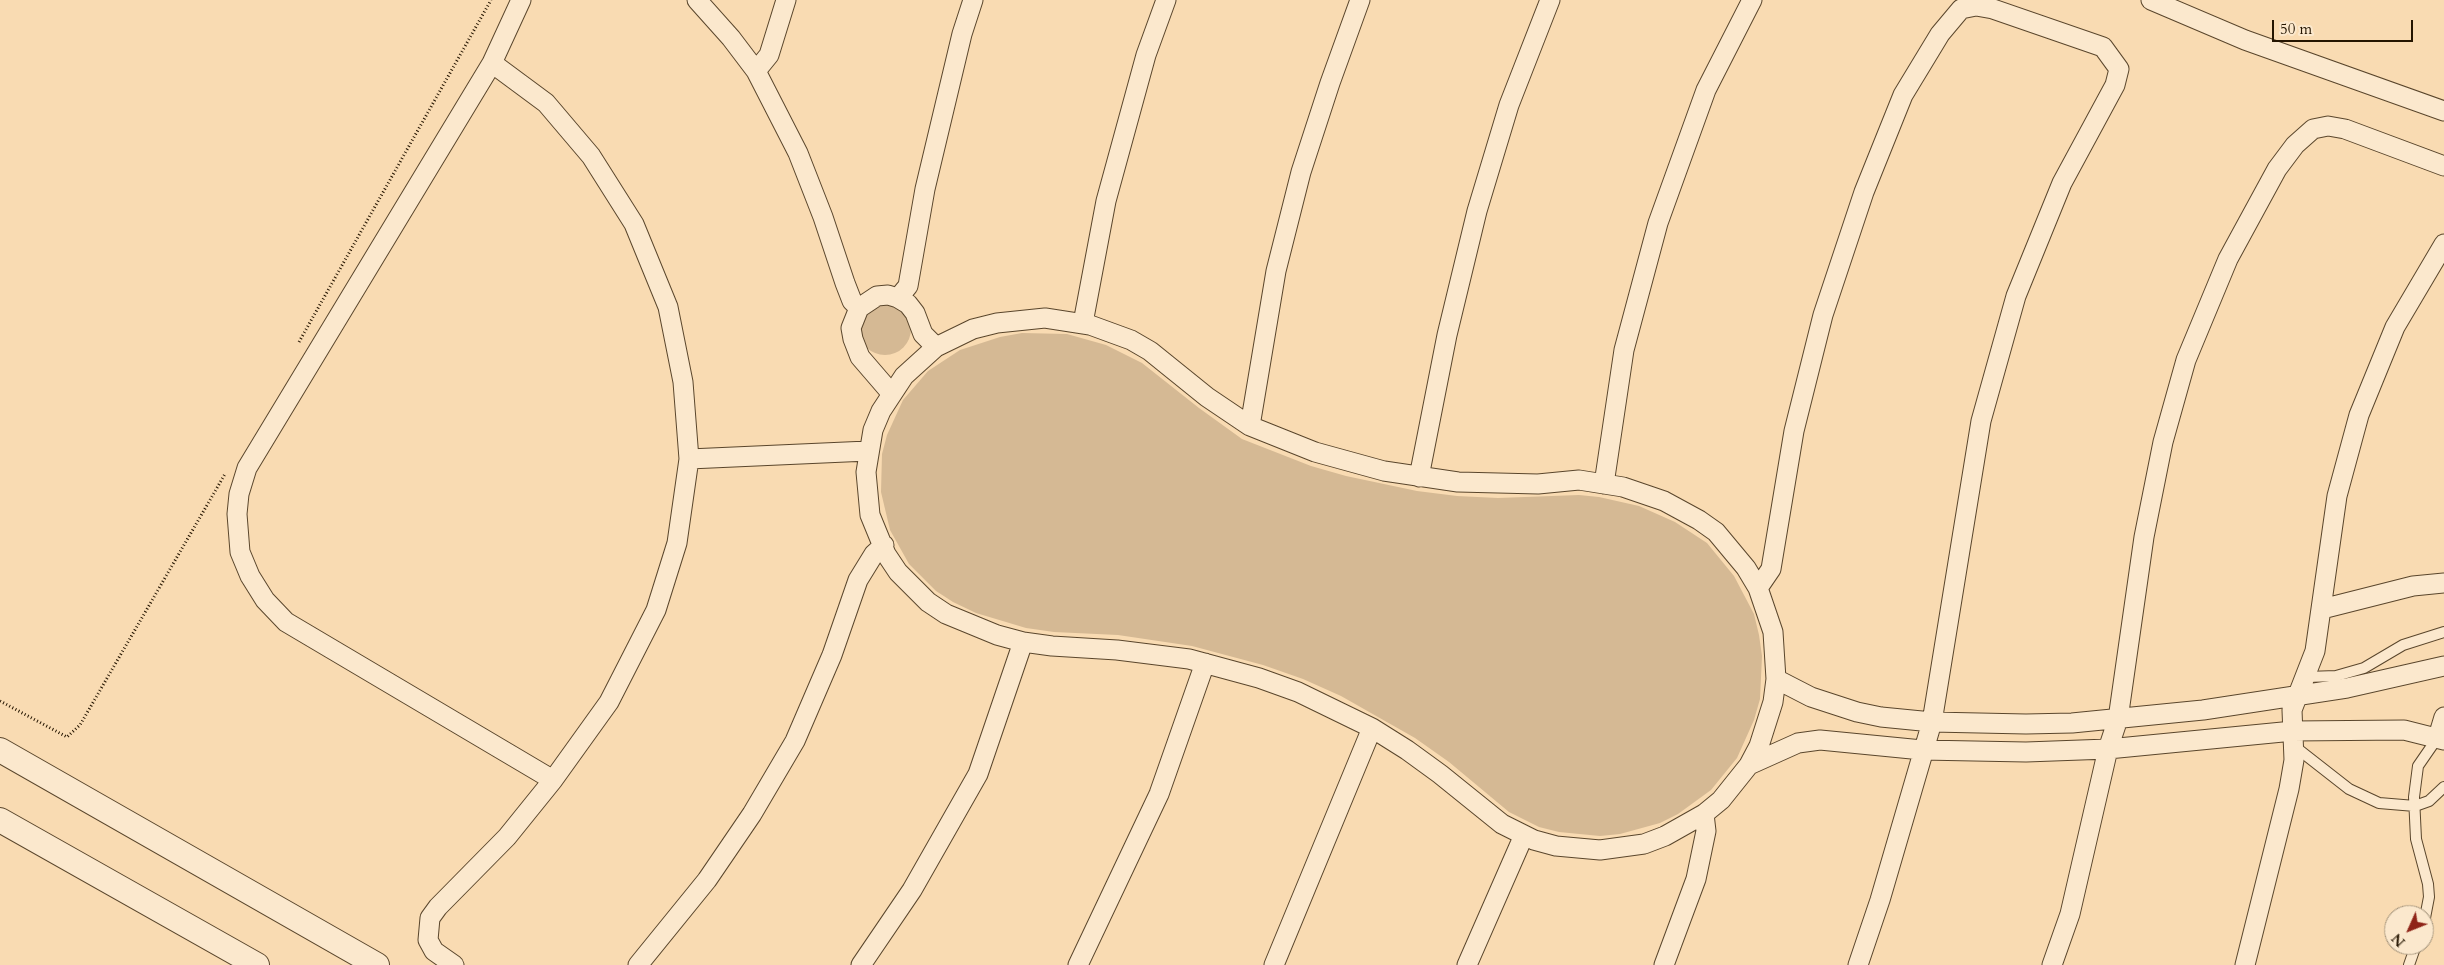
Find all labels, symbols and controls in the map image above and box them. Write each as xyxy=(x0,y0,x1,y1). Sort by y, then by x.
scale bar xyxy=(2274,10,2415,42)
text: 50 m xyxy=(2280,19,2312,39)
north arrow xyxy=(2384,905,2434,955)
text: N xyxy=(2388,929,2410,951)

